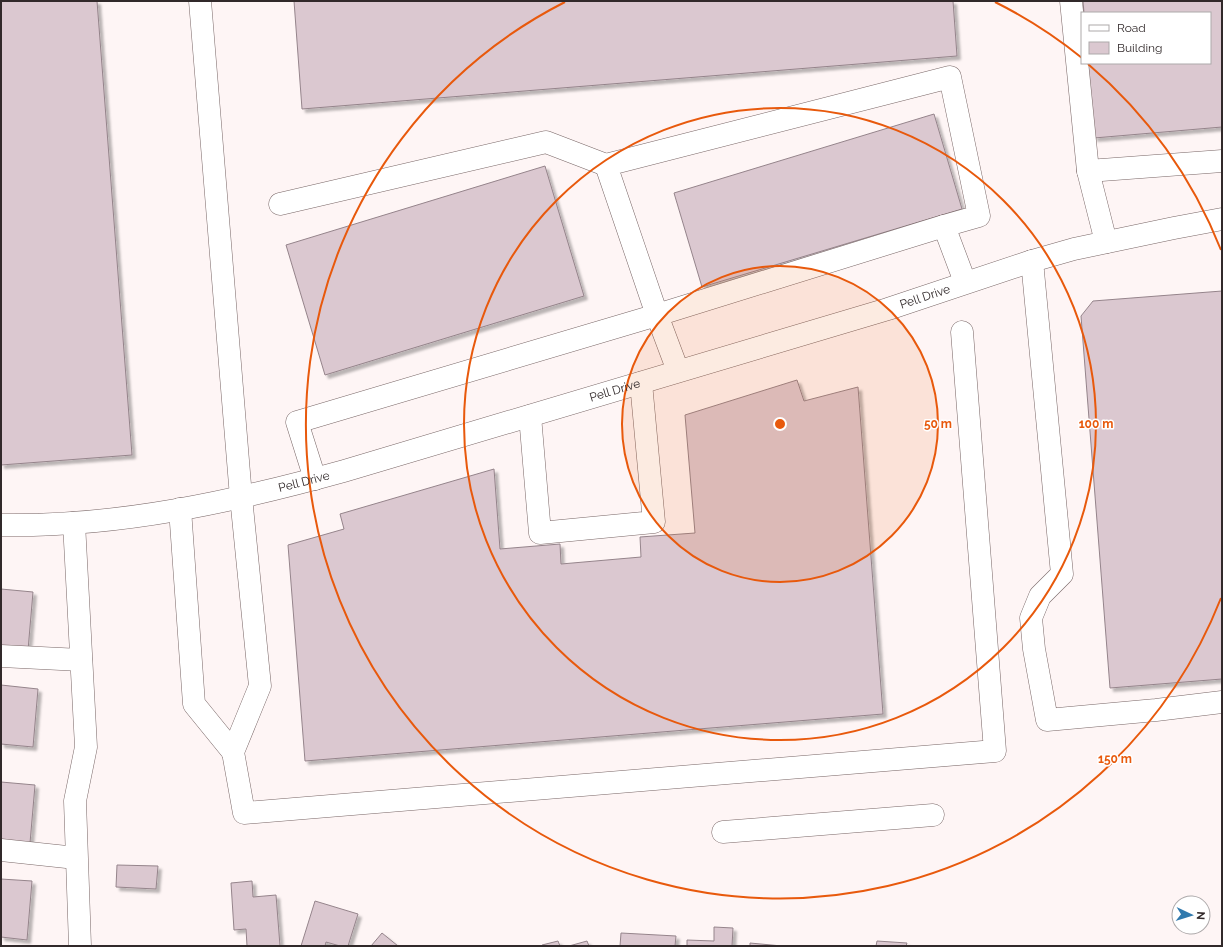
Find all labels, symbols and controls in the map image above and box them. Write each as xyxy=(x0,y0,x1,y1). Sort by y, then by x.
legend xyxy=(1081,12,1211,64)
text: Road xyxy=(1117,21,1146,35)
text: Building xyxy=(1117,41,1163,55)
street label: Pell Drive xyxy=(898,282,952,312)
street label: Pell Drive xyxy=(588,376,642,405)
centre of rings xyxy=(773,417,787,431)
text: 50 m xyxy=(924,417,952,431)
text: 100 m xyxy=(1079,417,1113,431)
street label: Pell Drive xyxy=(277,468,331,495)
text: 150 m xyxy=(1098,752,1132,766)
north arrow xyxy=(1171,895,1211,935)
text: N xyxy=(1194,911,1207,920)

